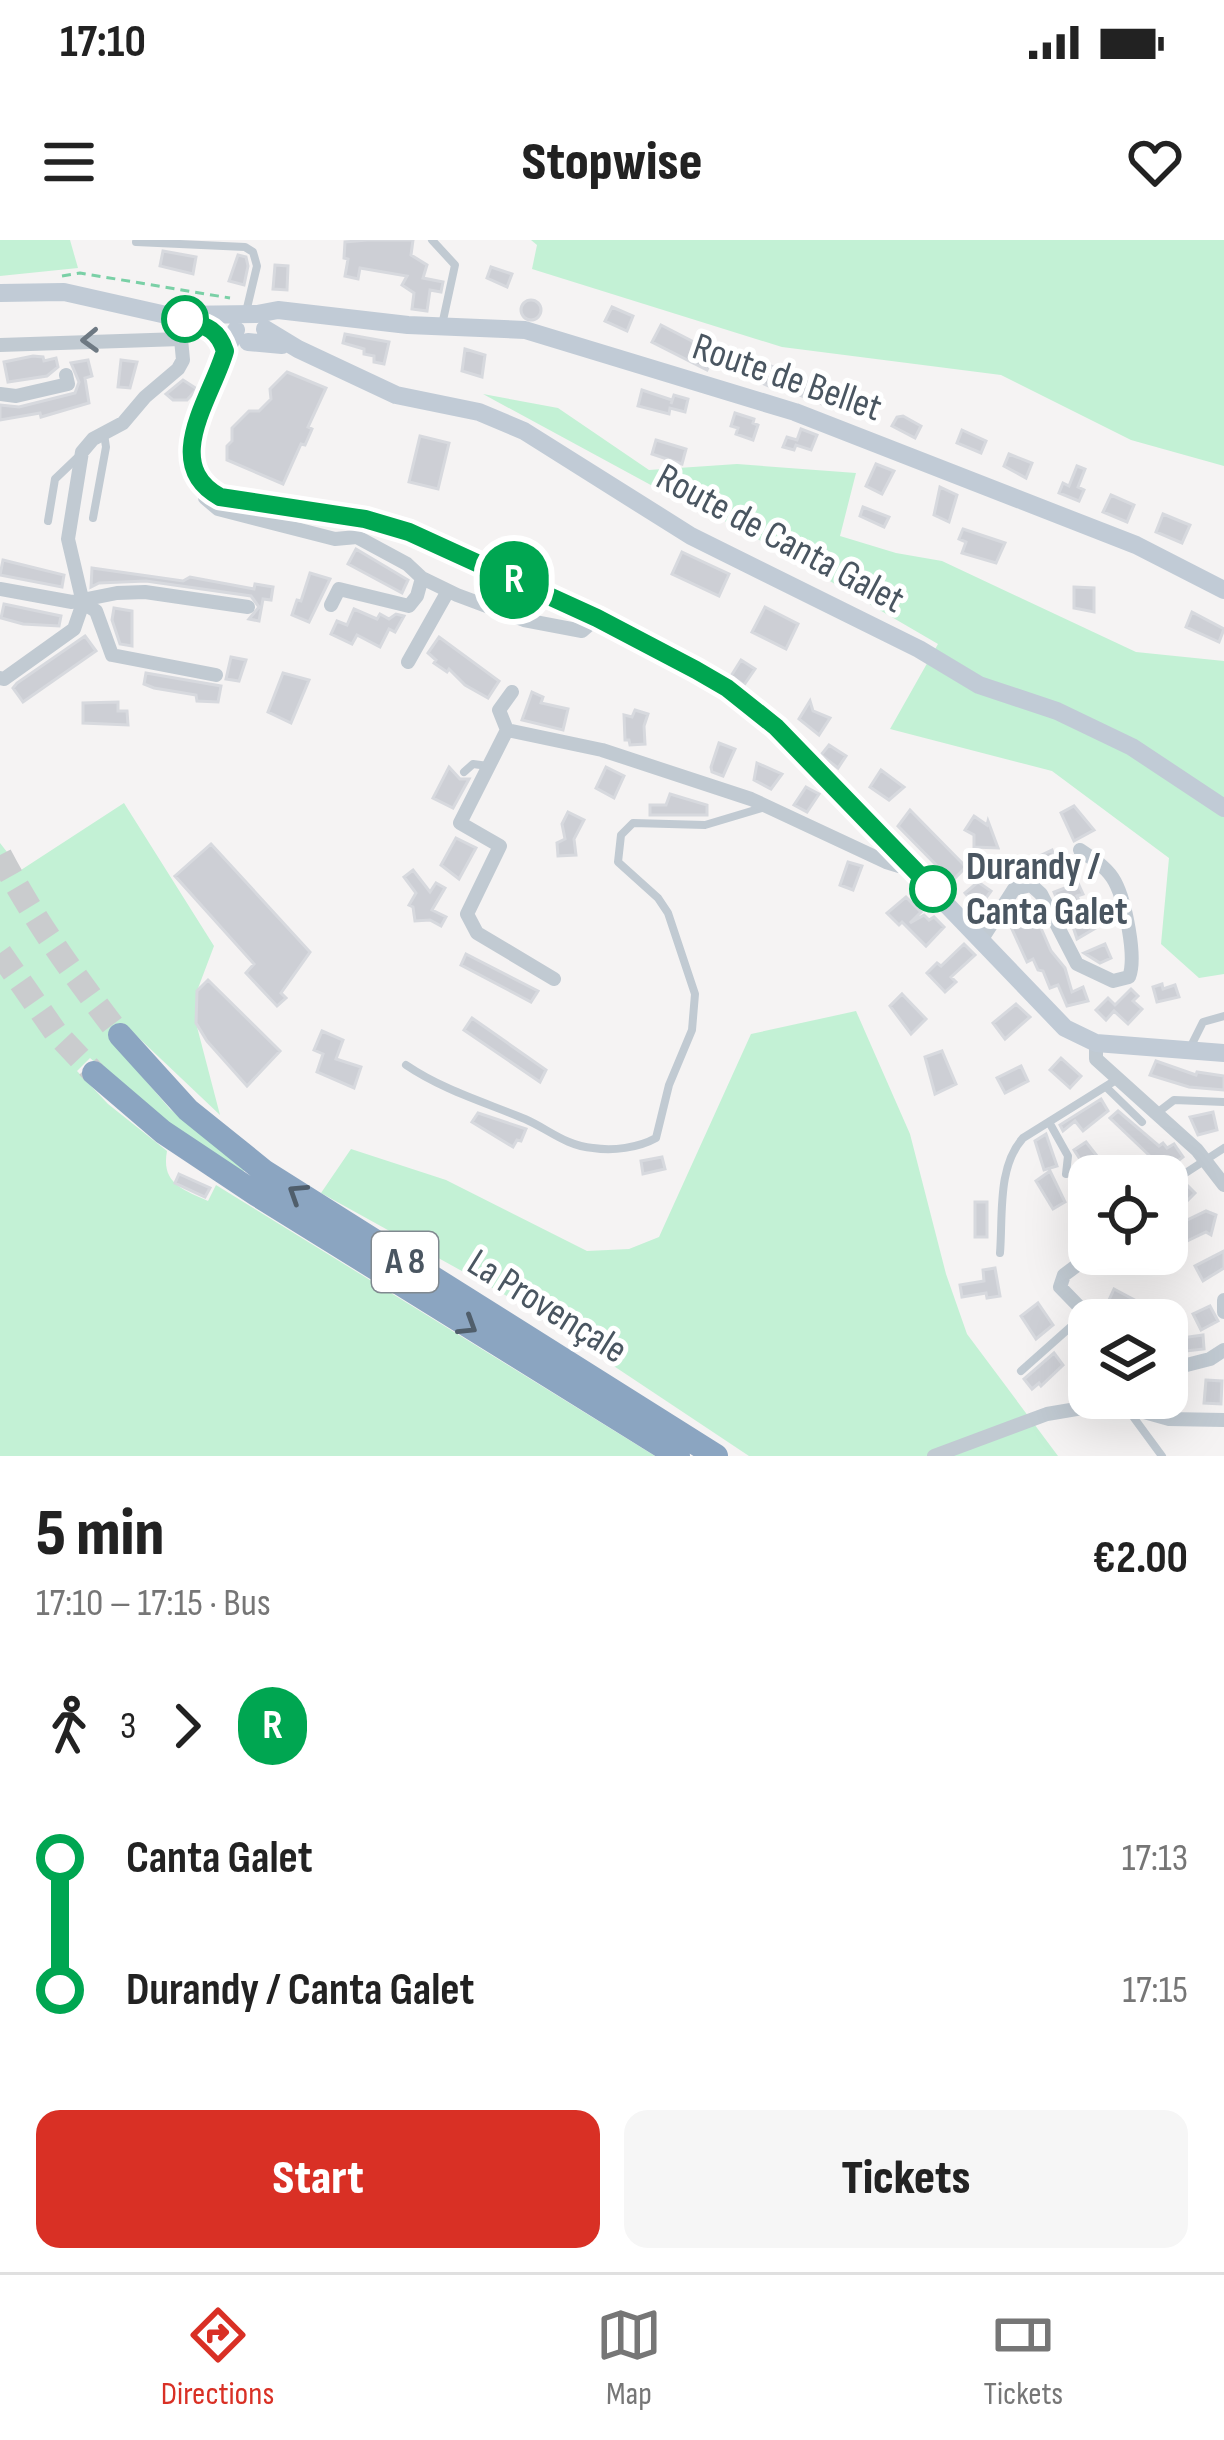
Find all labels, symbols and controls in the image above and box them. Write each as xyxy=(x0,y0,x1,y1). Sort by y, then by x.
text: 17:10 xyxy=(60,15,146,70)
icon: menu xyxy=(36,129,102,195)
icon: heart xyxy=(1122,129,1188,195)
text: Stopwise xyxy=(522,130,702,195)
unlabelled marker xyxy=(163,297,207,341)
street label: Route de Bellet xyxy=(686,324,888,432)
one-way arrow xyxy=(80,327,99,353)
street label: Route de Canta Galet xyxy=(648,454,912,624)
line badge: R xyxy=(475,541,553,619)
text: R xyxy=(504,554,524,605)
place label: Durandy / Canta Galet xyxy=(966,844,1128,936)
marker: Durandy / Canta Galet xyxy=(911,867,955,911)
map controls xyxy=(1068,1155,1188,1419)
button: locate xyxy=(1068,1155,1188,1275)
one-way arrow xyxy=(288,1186,310,1208)
road number: A 8 xyxy=(372,1232,438,1292)
street label: La Provençale xyxy=(459,1240,635,1374)
button: layers xyxy=(1068,1299,1188,1419)
one-way arrow xyxy=(455,1312,477,1334)
text: 5 min xyxy=(36,1495,164,1574)
text: €2.00 xyxy=(1093,1531,1188,1586)
text: 17:10 – 17:15 · Bus xyxy=(36,1580,271,1627)
icon: walk xyxy=(36,1693,102,1759)
icon: forward xyxy=(154,1693,220,1759)
text: R xyxy=(262,1700,283,1751)
text: 3 xyxy=(120,1703,136,1750)
text: Canta Galet xyxy=(126,1831,313,1886)
text: 17:13 xyxy=(1122,1835,1188,1882)
text: Durandy / Canta Galet xyxy=(126,1963,474,2018)
text: 17:15 xyxy=(1122,1967,1188,2014)
button: Start xyxy=(36,2110,600,2248)
button: Tickets xyxy=(624,2110,1188,2248)
tab: Directions xyxy=(161,2302,274,2414)
tab: Map xyxy=(596,2302,662,2414)
tab: Tickets xyxy=(983,2302,1063,2414)

